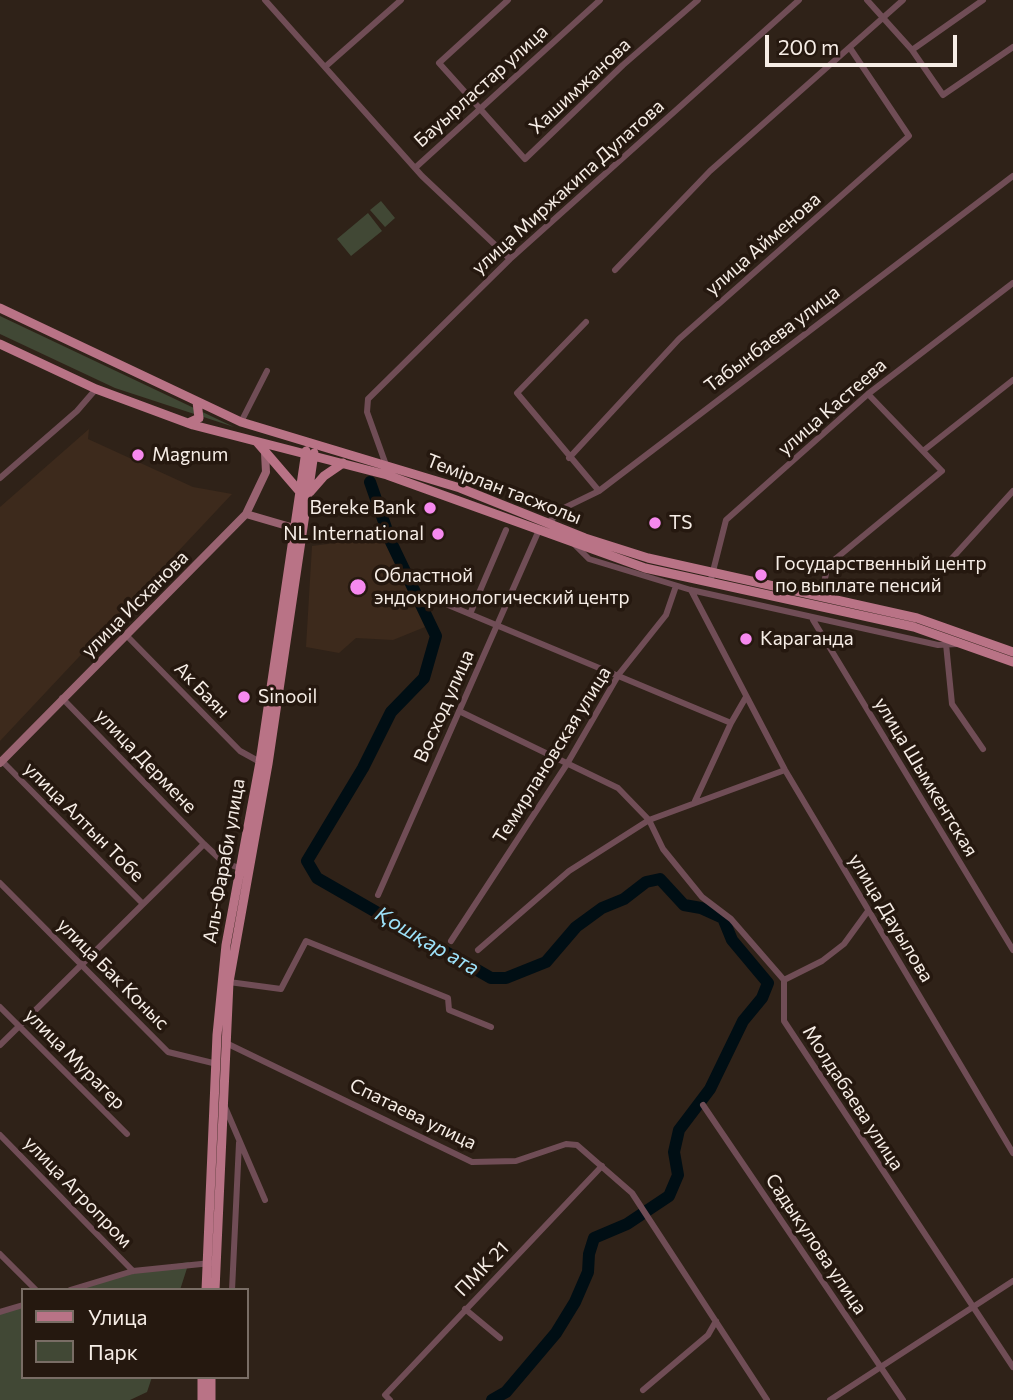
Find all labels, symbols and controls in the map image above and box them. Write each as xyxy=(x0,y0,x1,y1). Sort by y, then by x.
street label: Бауырластар улица xyxy=(409,20,553,152)
scale bar xyxy=(768,21,960,65)
street label: Хашимжанова xyxy=(525,33,635,139)
text: 200 m xyxy=(778,34,839,59)
street label: улица Миржакипа Дулатова xyxy=(467,95,669,279)
street label: улица Айменова xyxy=(701,188,825,300)
street label: Табынбаева улица xyxy=(700,281,844,397)
street label: улица Кастеева xyxy=(773,354,891,460)
place label: Magnum xyxy=(152,444,228,466)
marker: Magnum xyxy=(130,447,146,463)
street label: Темірлан тасжолы xyxy=(423,449,585,529)
place label: Bereke Bank xyxy=(310,497,416,519)
marker: Bereke Bank xyxy=(422,500,438,516)
place label: TS xyxy=(669,512,692,534)
marker: TS xyxy=(647,515,663,531)
place label: NL International xyxy=(283,523,424,545)
marker: NL International xyxy=(430,526,446,542)
street label: улица Исханова xyxy=(77,546,193,662)
place label: Государственный центр по выплате пенсий xyxy=(775,553,987,597)
place label: Областной эндокринологический центр xyxy=(374,565,630,609)
marker: Государственный центр по выплате пенсий xyxy=(753,567,769,583)
marker: Областной эндокринологический центр xyxy=(348,577,368,597)
place label: Караганда xyxy=(760,628,854,650)
marker: Караганда xyxy=(738,631,754,647)
street label: Восход улица xyxy=(409,646,479,766)
street label: Ак Баян xyxy=(170,657,234,723)
street label: Темирлановская улица xyxy=(488,662,616,848)
place label: Sinooil xyxy=(258,686,317,708)
marker: Sinooil xyxy=(236,689,252,705)
street label: улица Шымкентская xyxy=(869,693,983,861)
street label: улица Дермене xyxy=(91,704,201,818)
street label: улица Алтын Тобе xyxy=(19,757,149,887)
street label: Аль-Фараби улица xyxy=(198,777,250,945)
street label: улица Дауылова xyxy=(844,850,938,986)
water label: Қошқар ата xyxy=(371,901,483,981)
street label: улица Бак Коныс xyxy=(52,913,174,1035)
street label: улица Мурагер xyxy=(20,1004,130,1114)
street label: Молдабаева улица xyxy=(798,1021,908,1175)
street label: Спатаева улица xyxy=(346,1073,480,1155)
street label: улица Агропром xyxy=(19,1131,137,1253)
street label: Садыкулова улица xyxy=(760,1169,872,1319)
street label: ПМК 21 xyxy=(450,1237,514,1301)
legend xyxy=(21,1288,248,1379)
text: Улица xyxy=(88,1304,147,1329)
text: Парк xyxy=(88,1339,138,1364)

